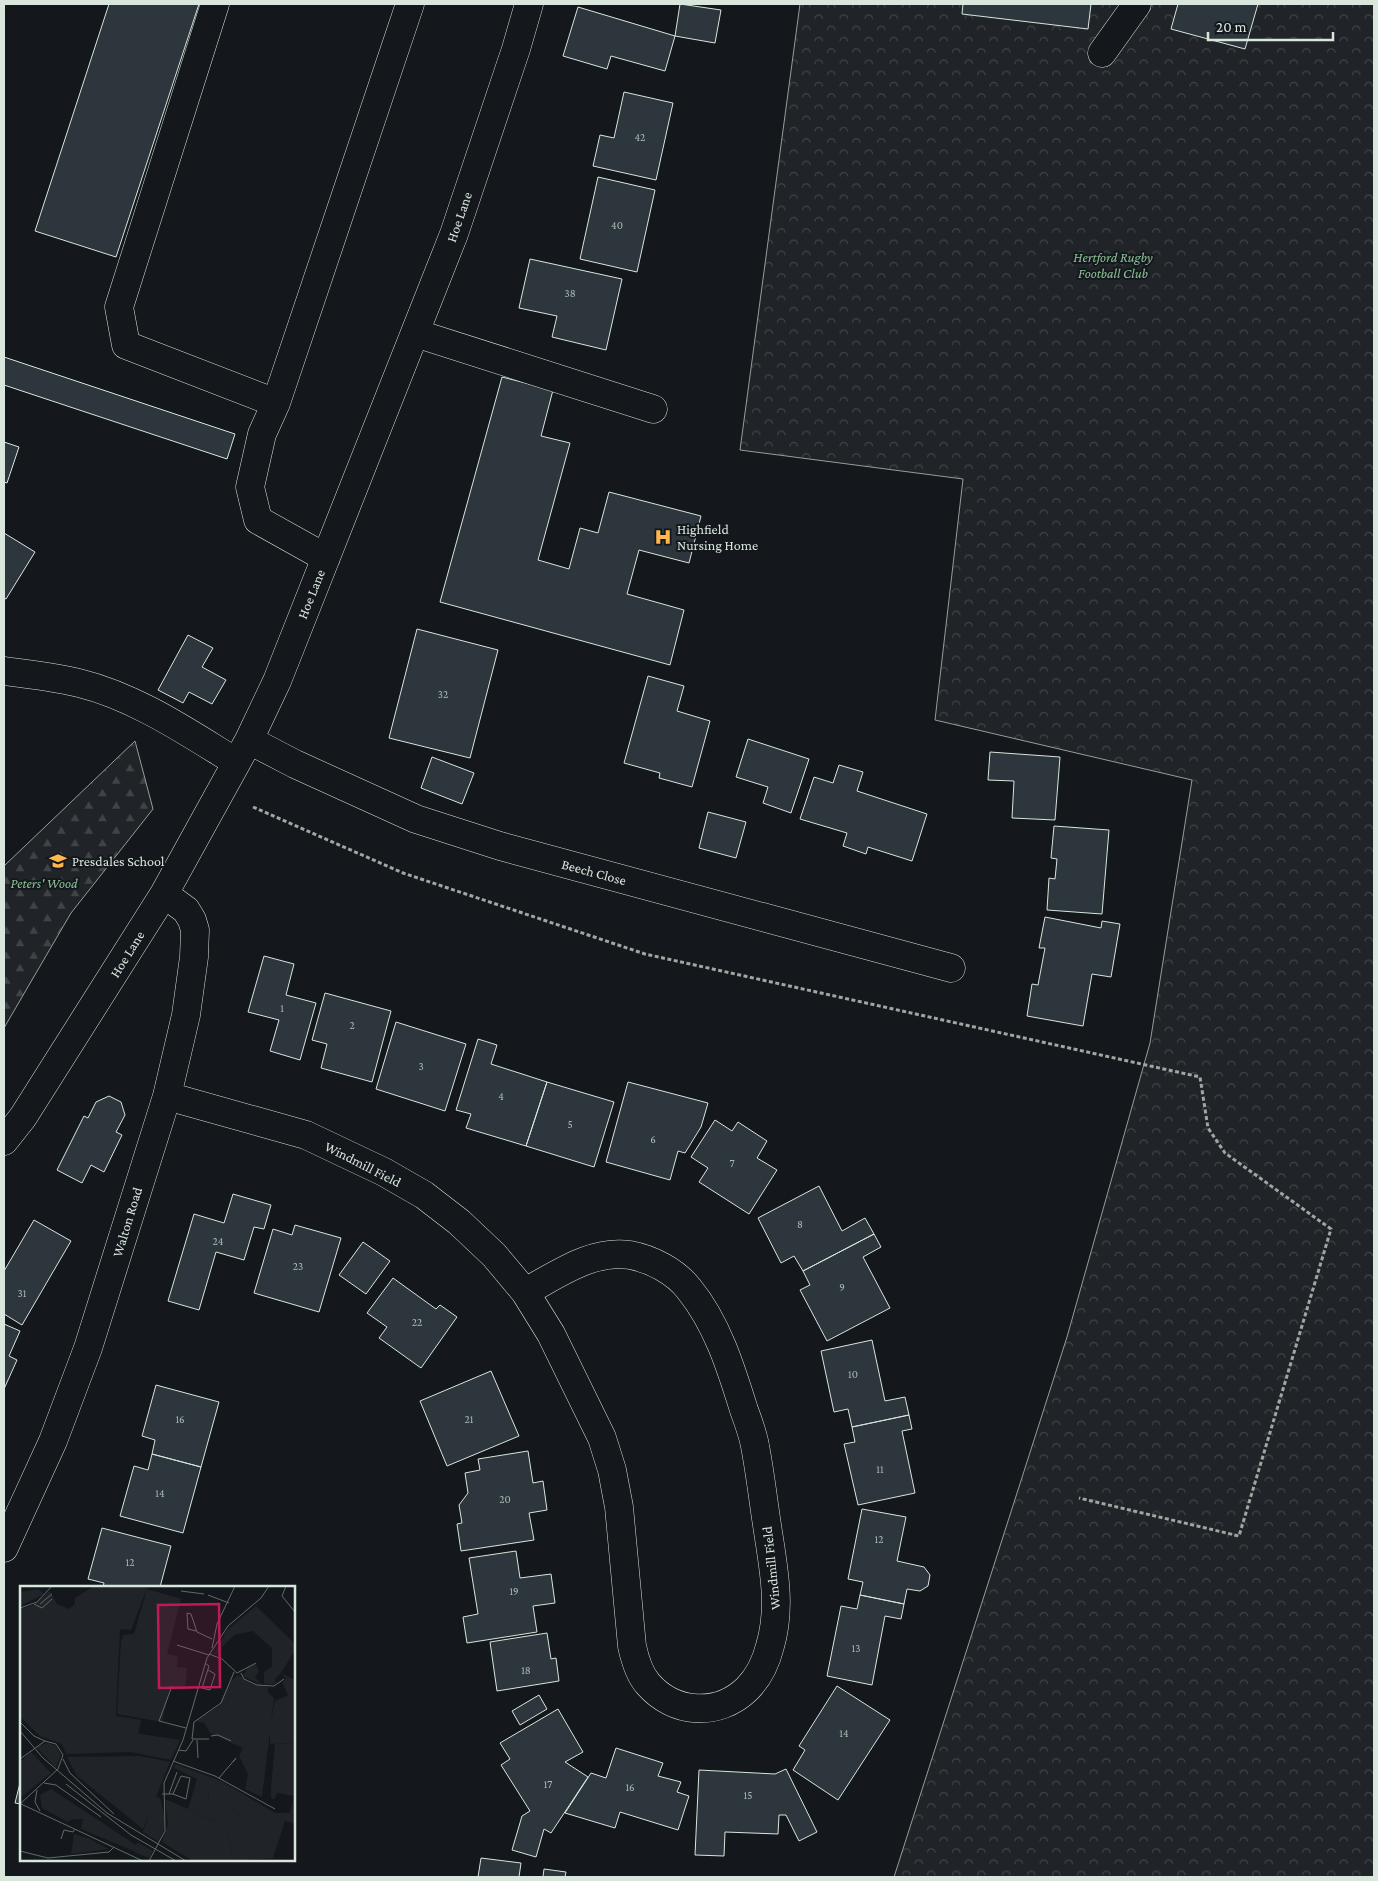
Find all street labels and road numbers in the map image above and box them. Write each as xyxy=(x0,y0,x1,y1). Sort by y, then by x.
street label: Hoe Lane xyxy=(443,190,475,244)
street label: Hoe Lane xyxy=(294,567,328,621)
street label: Beech Close xyxy=(560,856,628,888)
street label: Hoe Lane xyxy=(106,928,148,980)
street label: Windmill Field xyxy=(322,1138,405,1190)
street label: Walton Road xyxy=(109,1184,145,1259)
street label: Windmill Field xyxy=(759,1525,783,1610)

